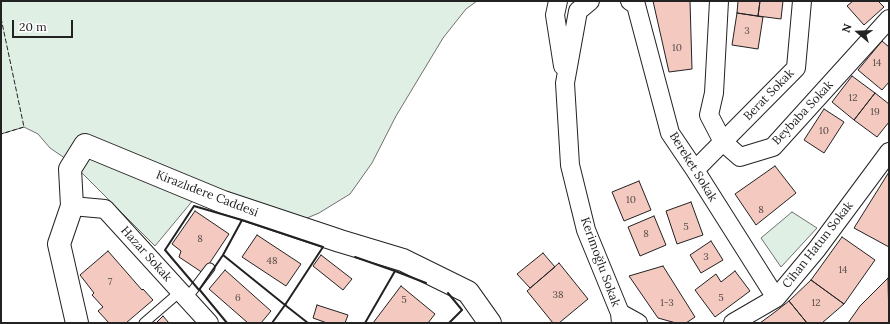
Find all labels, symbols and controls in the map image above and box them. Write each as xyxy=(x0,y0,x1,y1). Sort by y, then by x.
scale bar xyxy=(14,12,75,38)
north arrow xyxy=(838,12,878,52)
text: 20 m xyxy=(19,19,47,34)
text: N xyxy=(839,22,855,34)
house number: 3 xyxy=(744,25,750,37)
house number: 10 xyxy=(672,42,682,54)
house number: 14 xyxy=(872,57,882,69)
street label: Berat Sokak xyxy=(741,66,797,124)
street label: Beybaba Sokak xyxy=(770,78,836,148)
house number: 12 xyxy=(848,92,858,104)
house number: 19 xyxy=(870,106,880,118)
house number: 10 xyxy=(819,125,829,137)
street label: Bereket Sokak xyxy=(666,130,720,204)
street label: Kirazlıdere Caddesi xyxy=(154,168,260,220)
house number: 10 xyxy=(626,194,636,206)
street label: Cihan Hatun Sokak xyxy=(780,199,856,291)
house number: 8 xyxy=(758,204,764,216)
street label: Kerimoğlu Sokak xyxy=(577,215,623,309)
house number: 5 xyxy=(683,221,689,233)
street label: Hazar Sokak xyxy=(118,224,174,284)
house number: 8 xyxy=(643,228,649,240)
house number: 8 xyxy=(197,233,203,245)
house number: 3 xyxy=(703,251,709,263)
house number: 48 xyxy=(266,255,278,267)
house number: 14 xyxy=(838,264,848,276)
house number: 7 xyxy=(108,276,112,288)
house number: 38 xyxy=(552,289,564,301)
house number: 6 xyxy=(235,292,241,304)
house number: 5 xyxy=(718,292,724,304)
house number: 5 xyxy=(401,294,407,306)
house number: 1-3 xyxy=(660,297,674,309)
house number: 12 xyxy=(811,297,821,309)

